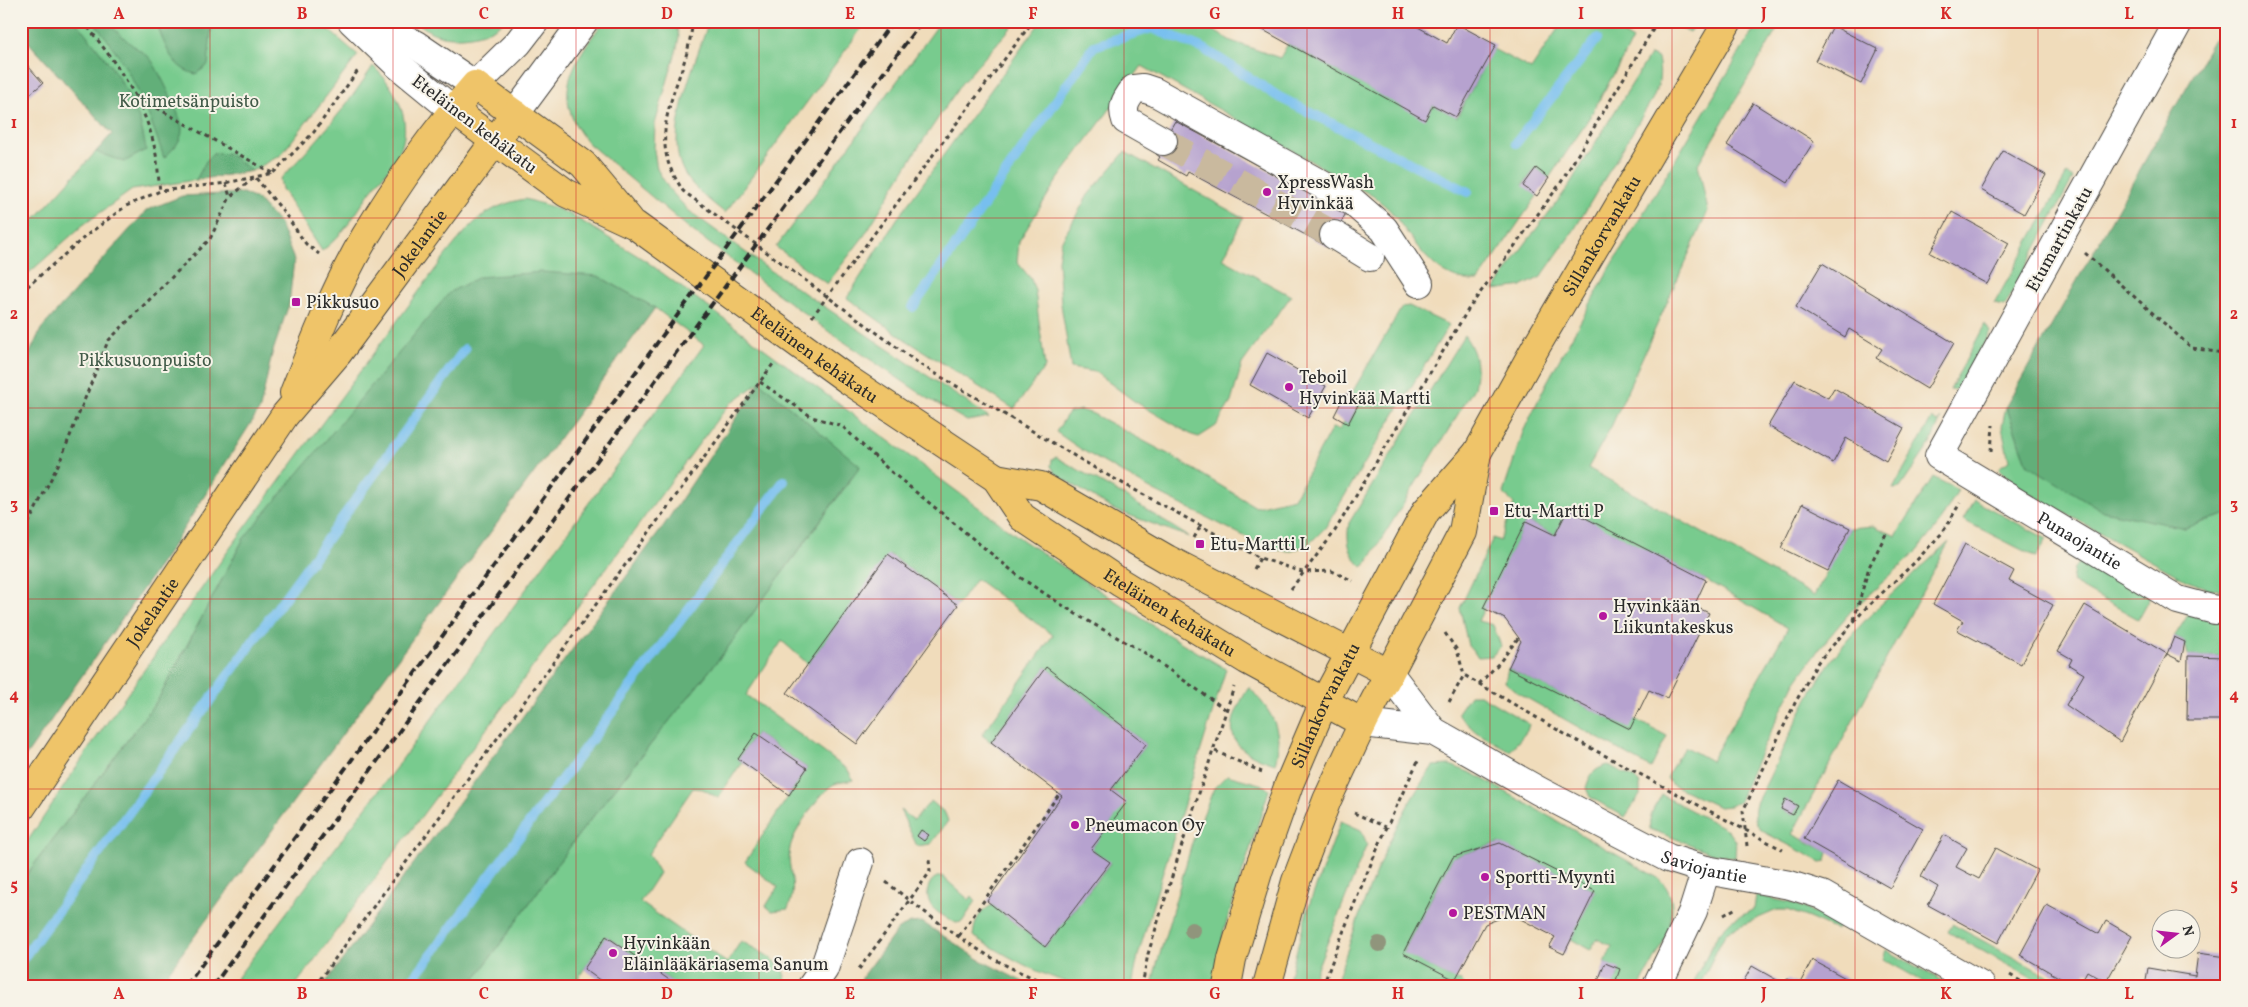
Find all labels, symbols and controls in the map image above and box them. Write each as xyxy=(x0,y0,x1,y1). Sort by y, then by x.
text: A xyxy=(113,4,125,26)
text: B xyxy=(297,4,308,26)
text: C xyxy=(479,4,489,26)
text: D xyxy=(661,4,673,26)
text: E xyxy=(845,4,855,26)
text: F xyxy=(1028,4,1038,26)
text: G xyxy=(1209,4,1221,26)
text: H xyxy=(1392,4,1404,26)
text: I xyxy=(1578,4,1584,26)
text: J xyxy=(1760,4,1767,26)
text: K xyxy=(1940,4,1952,26)
text: L xyxy=(2124,4,2134,26)
street label: Eteläinen kehäkatu xyxy=(406,70,542,181)
park label: Kotimetsänpuisto xyxy=(119,90,259,115)
text: 1 xyxy=(11,113,17,135)
text: 1 xyxy=(2231,113,2237,135)
place label: XpressWash Hyvinkää xyxy=(1277,171,1374,217)
street label: Sillankorvankatu xyxy=(1557,171,1648,302)
street label: Etumartinkatu xyxy=(2021,182,2100,297)
marker: XpressWash Hyvinkää xyxy=(1261,186,1273,198)
street label: Jokelantie xyxy=(387,205,454,283)
place label: Pikkusuo xyxy=(306,291,379,316)
marker: Pikkusuo xyxy=(290,296,302,308)
street label: Eteläinen kehäkatu xyxy=(745,302,883,410)
text: 2 xyxy=(10,304,18,326)
text: 2 xyxy=(2230,304,2238,326)
park label: Pikkusuonpuisto xyxy=(78,349,212,374)
place label: Teboil Hyvinkää Martti xyxy=(1299,366,1430,412)
marker: Teboil Hyvinkää Martti xyxy=(1283,381,1295,393)
text: 3 xyxy=(10,494,18,516)
text: 3 xyxy=(2230,494,2238,516)
place label: Etu-Martti P xyxy=(1504,500,1604,525)
marker: Etu-Martti P xyxy=(1488,505,1500,517)
street label: Punaojantie xyxy=(2032,507,2126,577)
place label: Etu-Martti L xyxy=(1210,533,1309,558)
marker: Etu-Martti L xyxy=(1194,538,1206,550)
street label: Eteläinen kehäkatu xyxy=(1097,563,1240,664)
street label: Jokelantie xyxy=(121,573,186,653)
place label: Hyvinkään Liikuntakeskus xyxy=(1613,595,1733,641)
marker: Hyvinkään Liikuntakeskus xyxy=(1597,610,1609,622)
street label: Sillankorvankatu xyxy=(1286,639,1367,773)
text: 4 xyxy=(9,685,19,707)
text: 4 xyxy=(2229,685,2239,707)
place label: Pneumacon Oy xyxy=(1085,814,1205,839)
marker: Pneumacon Oy xyxy=(1069,819,1081,831)
street label: Saviojantie xyxy=(1656,845,1749,891)
place label: Sportti-Myynti xyxy=(1495,866,1615,891)
marker: Sportti-Myynti xyxy=(1479,871,1491,883)
text: 5 xyxy=(10,875,18,897)
text: 5 xyxy=(2230,875,2238,897)
place label: PESTMAN xyxy=(1463,902,1546,927)
marker: PESTMAN xyxy=(1447,907,1459,919)
north arrow xyxy=(2150,910,2200,960)
text: N xyxy=(2177,924,2198,938)
place label: Hyvinkään Eläinlääkäriasema Sanum xyxy=(623,932,829,978)
marker: Hyvinkään Eläinlääkäriasema Sanum xyxy=(607,947,619,959)
text: A xyxy=(113,984,125,1006)
text: B xyxy=(297,984,308,1006)
text: C xyxy=(479,984,489,1006)
text: D xyxy=(661,984,673,1006)
text: E xyxy=(845,984,855,1006)
text: F xyxy=(1028,984,1038,1006)
text: G xyxy=(1209,984,1221,1006)
text: H xyxy=(1392,984,1404,1006)
text: I xyxy=(1578,984,1584,1006)
text: J xyxy=(1760,984,1767,1006)
text: K xyxy=(1940,984,1952,1006)
text: L xyxy=(2124,984,2134,1006)

